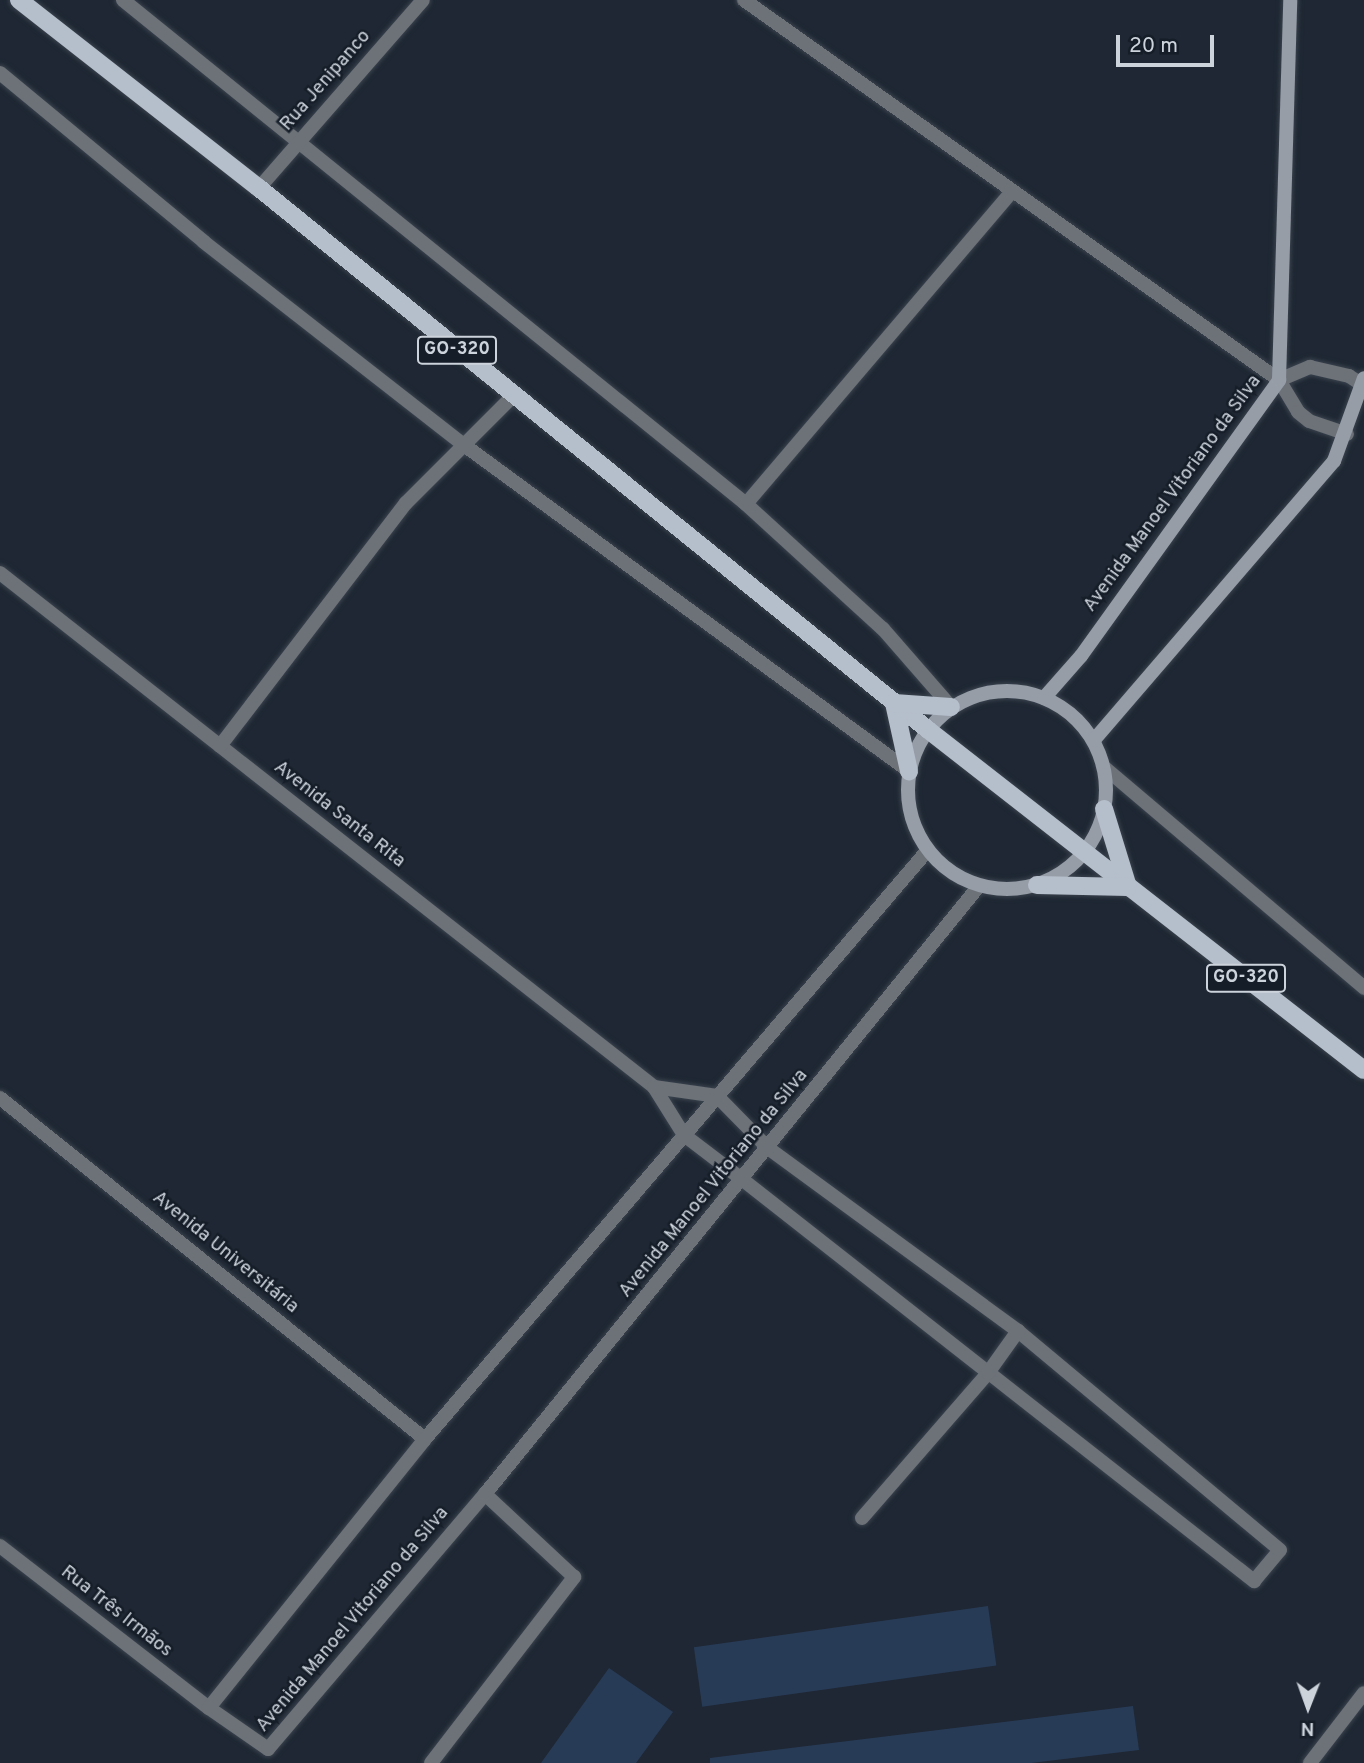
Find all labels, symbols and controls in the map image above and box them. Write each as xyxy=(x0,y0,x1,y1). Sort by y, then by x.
scale bar xyxy=(1119,21,1217,65)
street label: Rua Jenipanco xyxy=(276,26,376,136)
text: 20 m xyxy=(1129,33,1178,60)
road number: GO-320 xyxy=(417,336,497,364)
street label: Avenida Manoel Vitoriano da Silva xyxy=(1079,371,1267,617)
street label: Avenida Santa Rita xyxy=(269,757,409,873)
road number: GO-320 xyxy=(1206,964,1286,993)
street label: Avenida Manoel Vitoriano da Silva xyxy=(615,1065,813,1303)
street label: Avenida Universitária xyxy=(147,1187,303,1319)
street label: Avenida Manoel Vitoriano da Silva xyxy=(252,1502,454,1738)
street label: Rua Três Irmãos xyxy=(55,1561,177,1663)
north arrow xyxy=(1273,1672,1343,1742)
text: N xyxy=(1301,1716,1315,1740)

